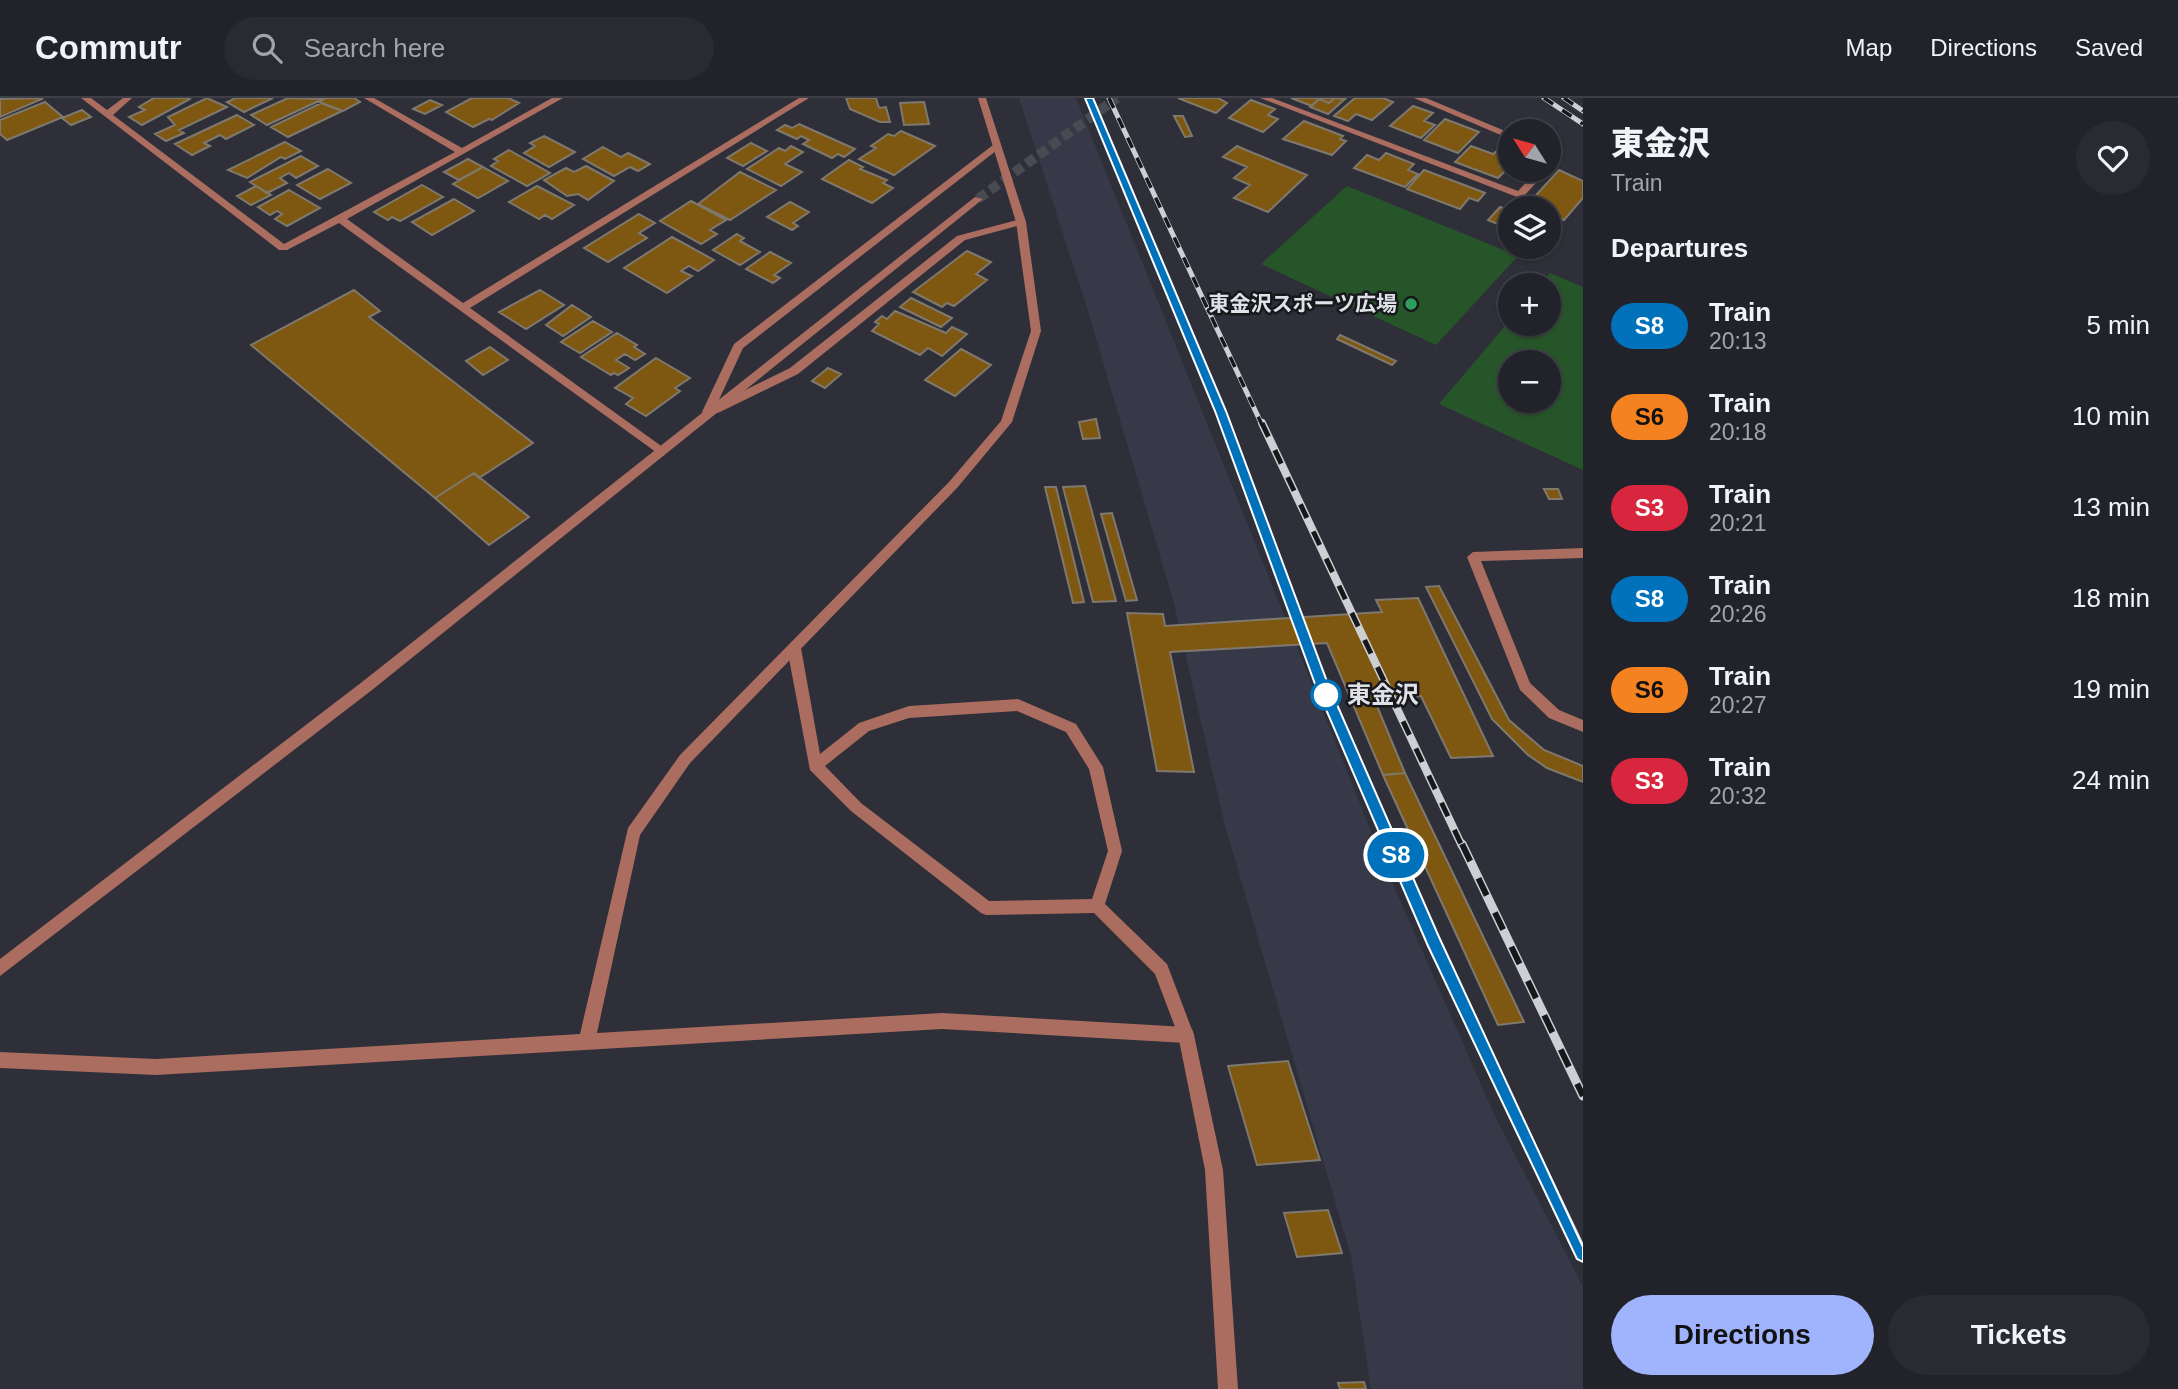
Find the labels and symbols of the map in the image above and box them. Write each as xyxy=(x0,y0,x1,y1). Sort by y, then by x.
north arrow xyxy=(1498,119,1561,182)
place label: 東金沢スポーツ広場 xyxy=(1208,292,1397,315)
marker: 東金沢スポーツ広場 xyxy=(1403,296,1419,312)
marker: 東金沢 xyxy=(1311,680,1341,710)
place label: 東金沢 xyxy=(1347,681,1419,708)
line badge: S8 xyxy=(1364,832,1428,878)

